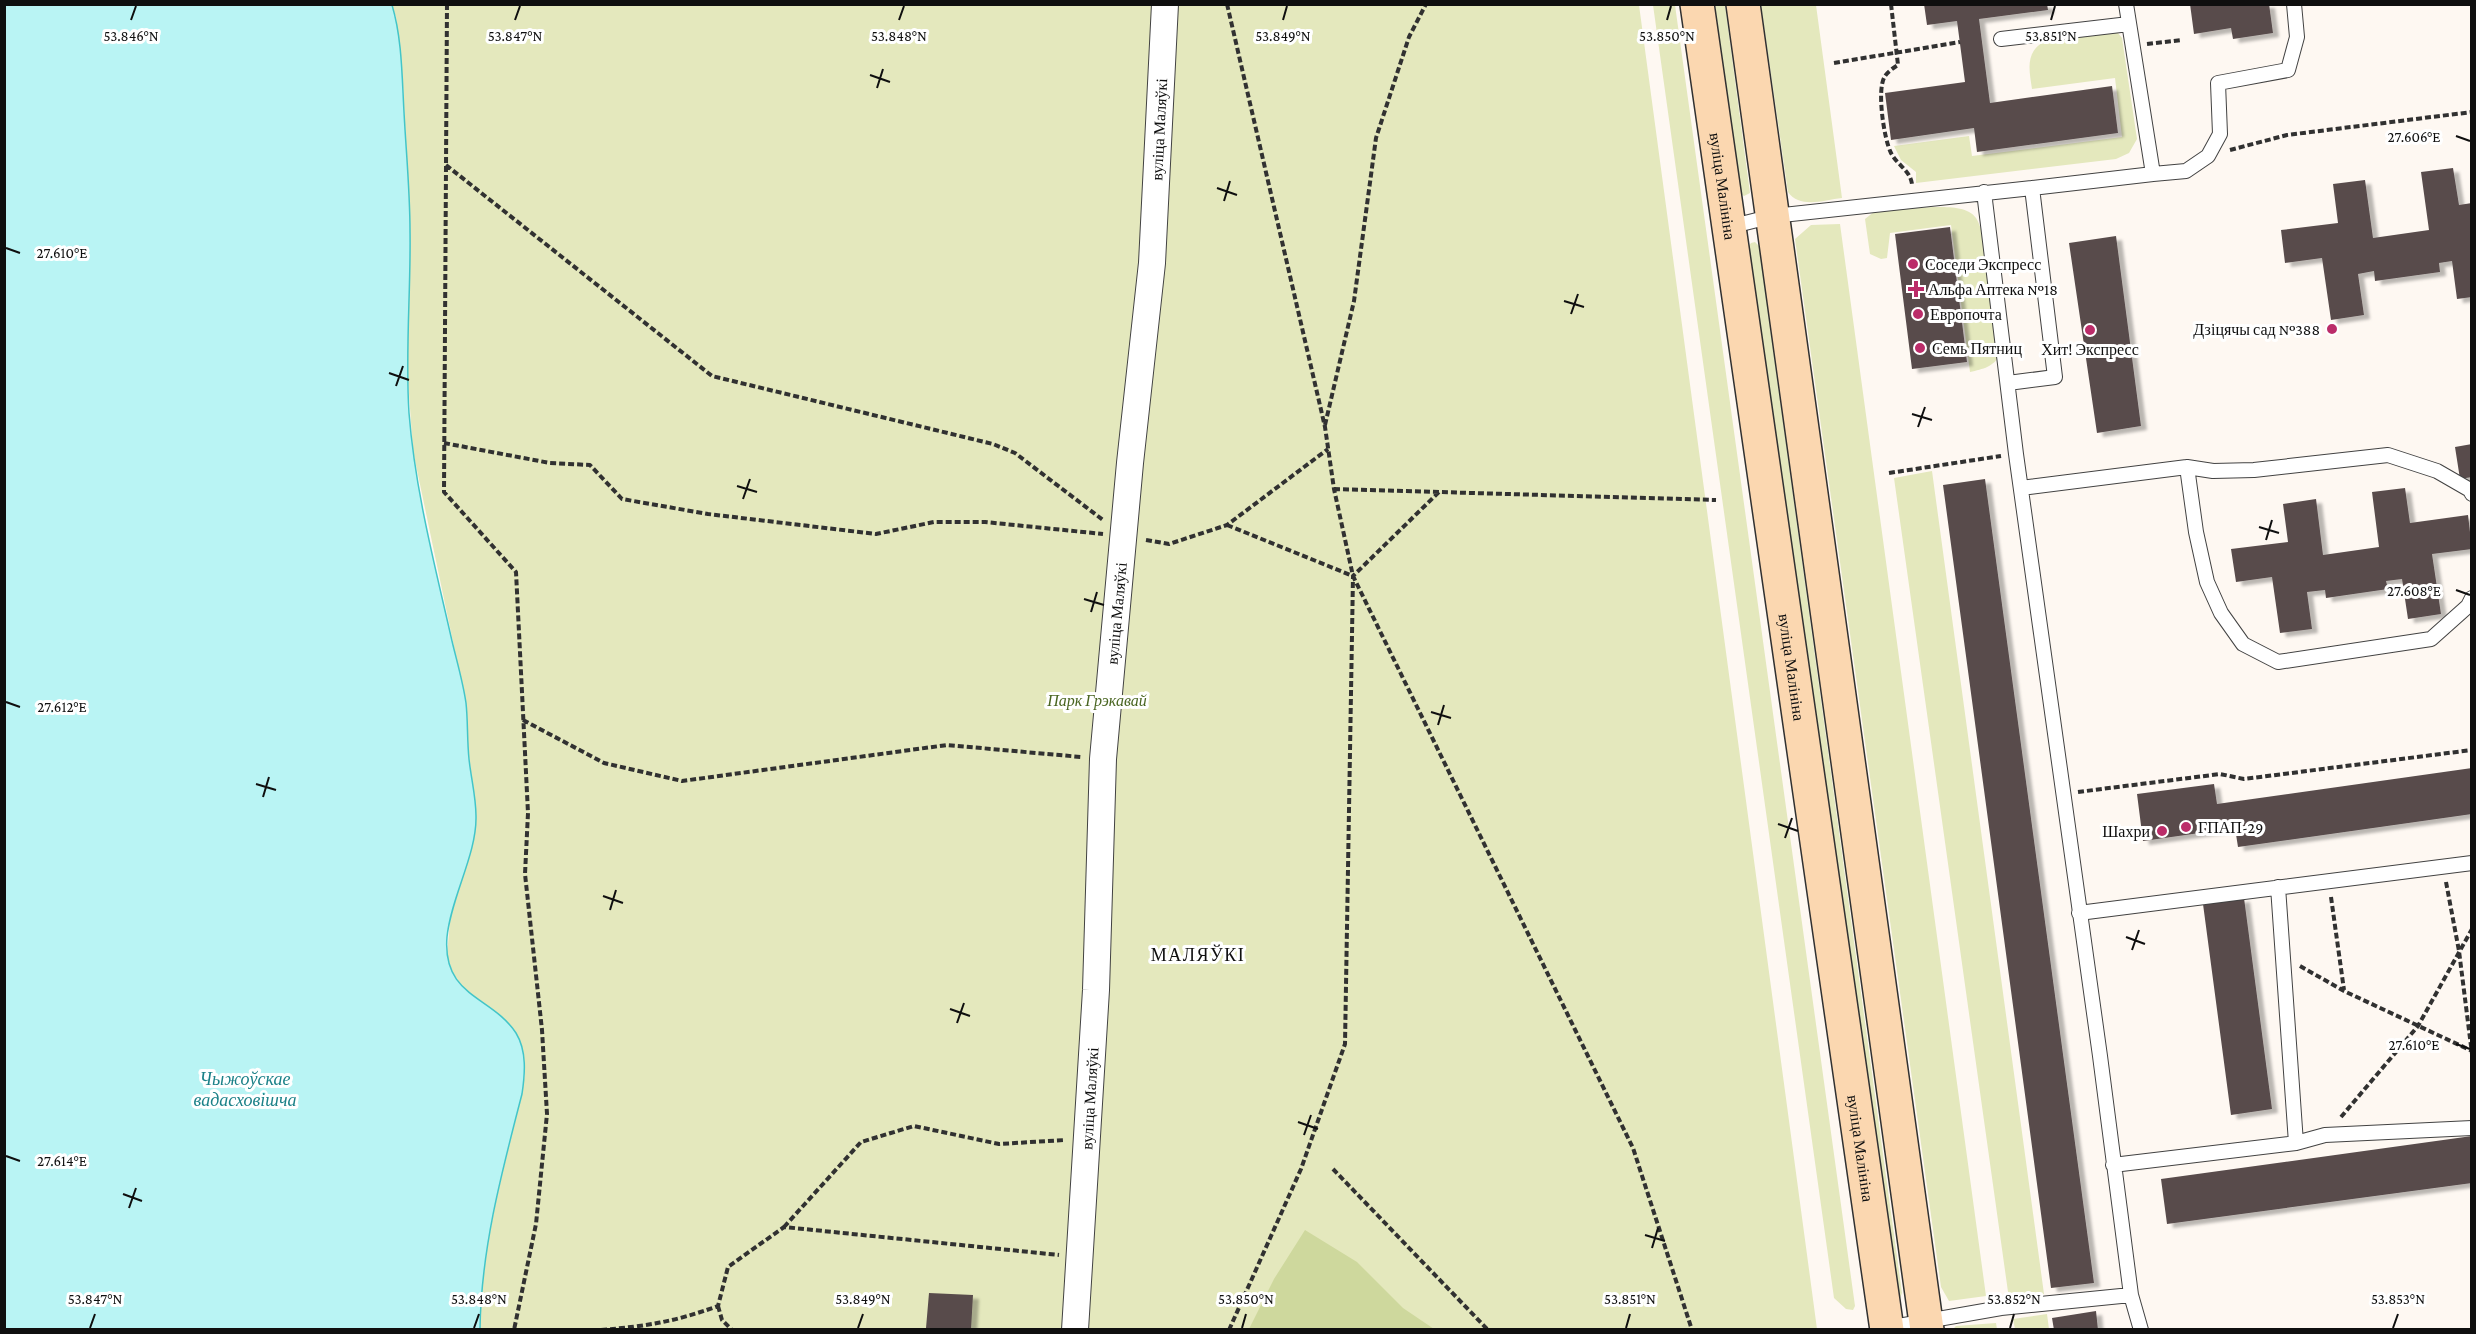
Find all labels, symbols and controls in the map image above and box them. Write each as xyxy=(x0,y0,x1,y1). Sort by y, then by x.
text: 53.846°N xyxy=(103,28,159,44)
text: 53.847°N xyxy=(488,28,542,44)
text: 53.848°N xyxy=(871,28,927,44)
text: 53.849°N xyxy=(1255,28,1311,44)
text: 53.850°N xyxy=(1639,28,1695,44)
text: 53.851°N xyxy=(2025,28,2077,44)
street label: вуліца Маляўкі xyxy=(1148,77,1170,181)
text: 27.606°E xyxy=(2387,129,2441,145)
street label: вуліца Малініна xyxy=(1707,131,1739,241)
text: 27.610°E xyxy=(37,245,87,261)
place label: Соседи Экспресс xyxy=(1925,256,2041,274)
marker: Соседи Экспресс xyxy=(1906,257,1920,271)
place label: Альфа Аптека №18 xyxy=(1928,281,2058,299)
marker: Альфа Аптека №18 xyxy=(1909,282,1923,296)
place label: Европочта xyxy=(1930,306,2002,324)
marker: Европочта xyxy=(1911,307,1925,321)
place label: Дзіцячы сад №388 xyxy=(2193,321,2320,339)
marker: Дзіцячы сад №388 xyxy=(2325,322,2339,336)
marker: Хит! Экспресс xyxy=(2083,323,2097,337)
place label: Семь Пятниц xyxy=(1932,340,2022,358)
marker: Семь Пятниц xyxy=(1913,341,1927,355)
place label: Хит! Экспресс xyxy=(2041,341,2139,359)
street label: вуліца Маляўкі xyxy=(1103,561,1129,665)
text: 27.608°E xyxy=(2387,583,2441,599)
street label: вуліца Малініна xyxy=(1776,613,1808,722)
park label: Парк Грэкавай xyxy=(1046,692,1147,710)
text: 27.612°E xyxy=(37,699,87,715)
place label: ГПАП-29 xyxy=(2198,819,2263,836)
marker: ГПАП-29 xyxy=(2179,820,2193,834)
place label: Шахри xyxy=(2102,823,2150,841)
marker: Шахри xyxy=(2155,824,2169,838)
district label: МАЛЯЎКІ xyxy=(1151,944,1245,965)
text: 27.610°E xyxy=(2389,1037,2439,1053)
street label: вуліца Маляўкі xyxy=(1078,1046,1101,1150)
water label: Чыжоўскае вадасховішча xyxy=(193,1069,297,1110)
street label: вуліца Малініна xyxy=(1845,1094,1877,1203)
text: 27.614°E xyxy=(37,1153,87,1169)
text: 53.847°N xyxy=(68,1291,122,1307)
text: 53.848°N xyxy=(451,1291,507,1307)
text: 53.849°N xyxy=(835,1291,891,1307)
text: 53.850°N xyxy=(1218,1291,1274,1307)
text: 53.851°N xyxy=(1604,1291,1656,1307)
text: 53.852°N xyxy=(1987,1291,2041,1307)
text: 53.853°N xyxy=(2371,1291,2425,1307)

